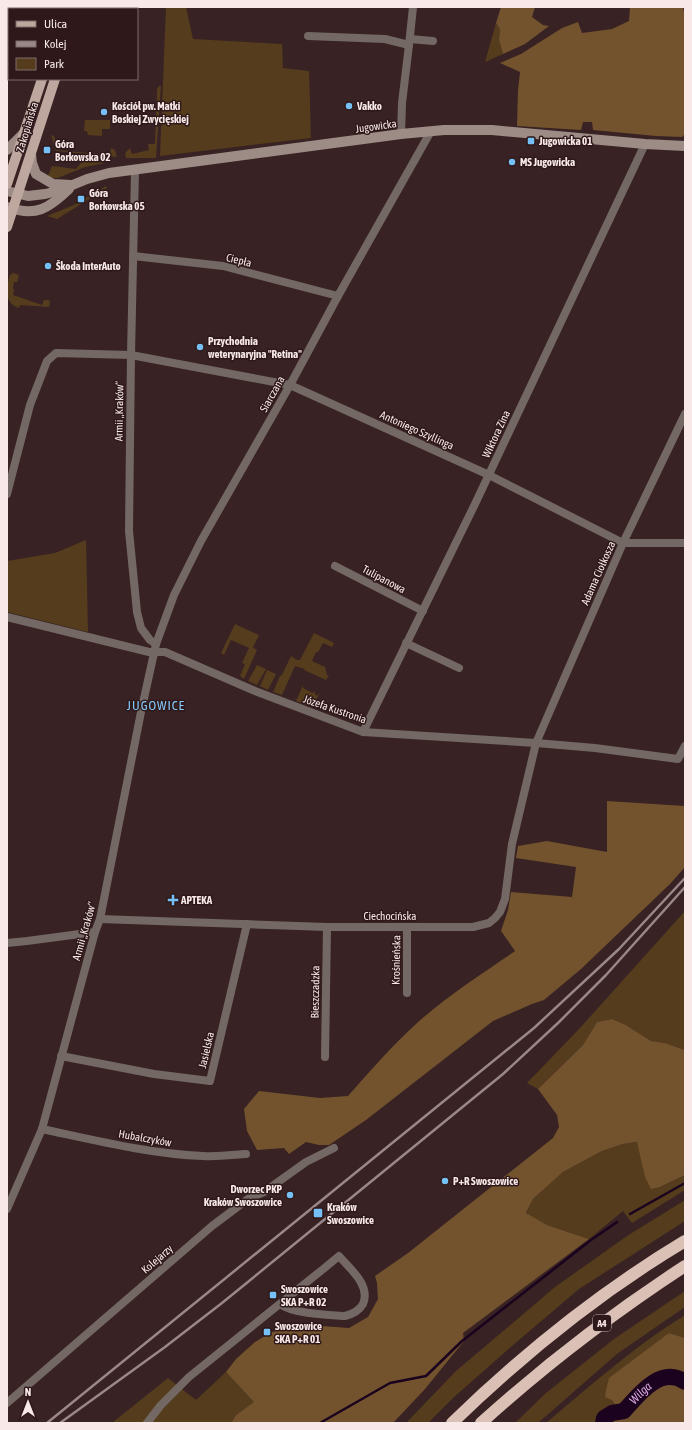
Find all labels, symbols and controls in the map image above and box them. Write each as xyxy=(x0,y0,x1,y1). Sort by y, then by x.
legend xyxy=(8,8,138,80)
text: Ulica xyxy=(44,17,67,31)
text: Kolej xyxy=(44,37,67,51)
text: Park xyxy=(44,57,65,71)
street label: Zakopiańska xyxy=(14,100,40,154)
place label: Kościół pw. Matki Boskiej Zwycięskiej xyxy=(112,100,189,125)
place label: Vakko xyxy=(356,100,382,112)
marker: Vakko xyxy=(344,101,354,111)
marker: Kościół pw. Matki Boskiej Zwycięskiej xyxy=(99,107,109,117)
street label: Jugowicka xyxy=(355,117,397,135)
place label: Jugowicka 01 xyxy=(538,135,592,147)
marker: Jugowicka 01 xyxy=(526,136,536,146)
place label: Góra Borkowska 02 xyxy=(55,138,111,163)
marker: Góra Borkowska 02 xyxy=(42,145,52,155)
place label: MS Jugowicka xyxy=(520,156,575,168)
marker: MS Jugowicka xyxy=(507,157,517,167)
place label: Góra Borkowska 05 xyxy=(89,187,145,212)
marker: Góra Borkowska 05 xyxy=(76,194,86,204)
street label: Ciepła xyxy=(225,251,253,269)
place label: Škoda InterAuto xyxy=(56,260,121,272)
marker: Škoda InterAuto xyxy=(43,261,53,271)
place label: Przychodnia weterynaryjna "Retina" xyxy=(208,335,302,360)
marker: Przychodnia weterynaryjna "Retina" xyxy=(195,342,205,352)
street label: Siarczana xyxy=(257,374,287,414)
street label: Armii „Kraków” xyxy=(112,380,126,441)
street label: Antoniego Szyllinga xyxy=(378,408,456,452)
street label: Wiktora Zina xyxy=(480,408,512,460)
street label: Adama Ciołkosza xyxy=(579,539,617,607)
street label: Tulipanowa xyxy=(360,563,408,595)
street label: Józefa Kustronia xyxy=(302,693,368,725)
district label: JUGOWICE xyxy=(127,698,185,713)
place label: APTEKA xyxy=(180,894,213,906)
marker: APTEKA xyxy=(168,895,178,905)
street label: Armii „Kraków” xyxy=(70,900,98,962)
street label: Ciechocińska xyxy=(364,910,416,922)
street label: Krośnieńska xyxy=(390,935,402,985)
street label: Bieszczadzka xyxy=(309,966,321,1018)
street label: Jasielska xyxy=(196,1031,216,1069)
street label: Hubalczyków xyxy=(118,1127,173,1149)
place label: P+R Swoszowice xyxy=(453,1175,518,1187)
marker: P+R Swoszowice xyxy=(440,1176,450,1186)
place label: Dworzec PKP Kraków Swoszowice xyxy=(204,1183,283,1208)
marker: Dworzec PKP Kraków Swoszowice xyxy=(285,1190,295,1200)
place label: Kraków Swoszowice xyxy=(327,1201,374,1226)
marker: Kraków Swoszowice xyxy=(312,1207,324,1219)
street label: Kolejarzy xyxy=(139,1242,175,1276)
place label: Swoszowice SKA P+R 02 xyxy=(281,1283,328,1308)
marker: Swoszowice SKA P+R 02 xyxy=(268,1290,278,1300)
road number: A4 xyxy=(593,1315,611,1331)
place label: Swoszowice SKA P+R 01 xyxy=(275,1320,322,1345)
marker: Swoszowice SKA P+R 01 xyxy=(262,1327,272,1337)
water label: Wilga xyxy=(626,1379,655,1407)
north arrow xyxy=(8,1382,48,1422)
text: N xyxy=(25,1386,31,1398)

